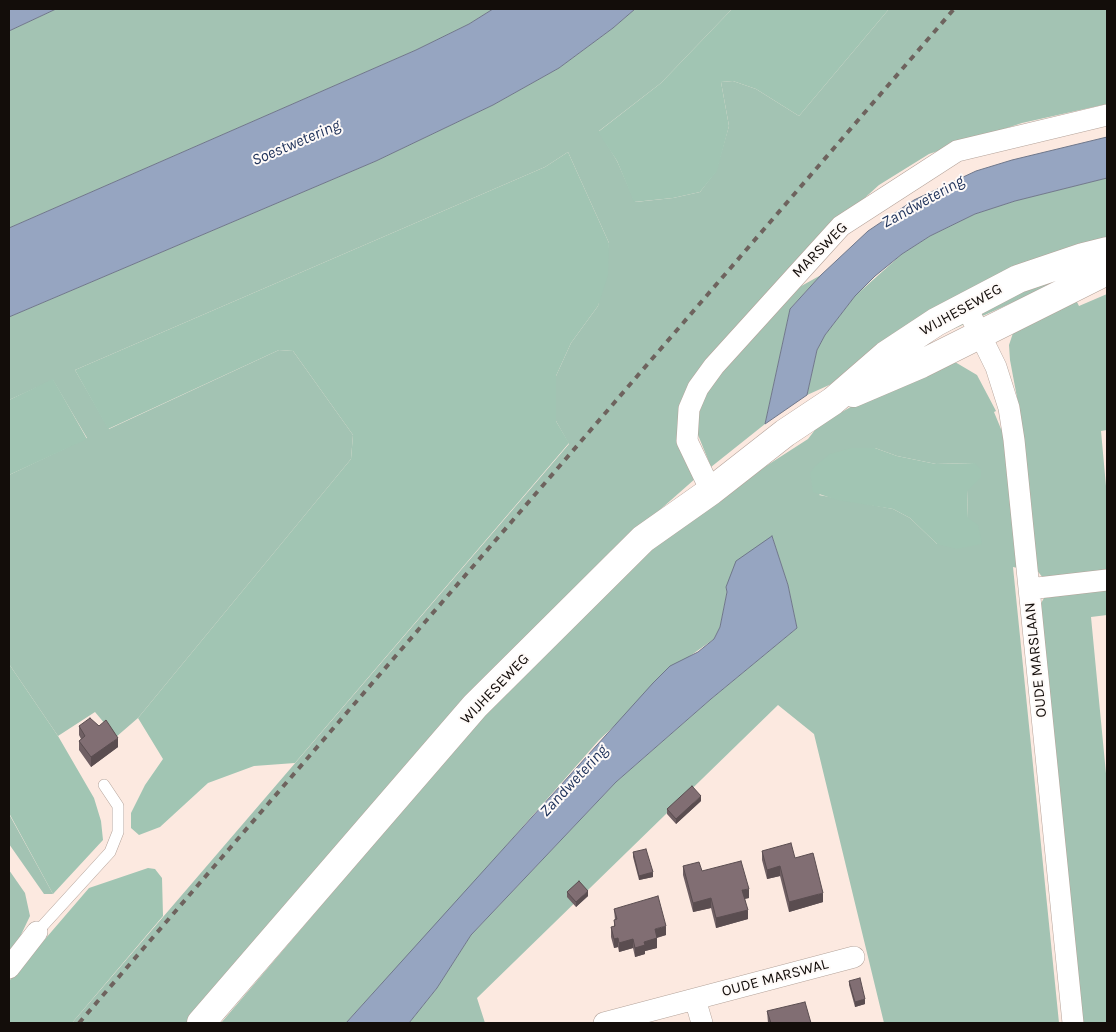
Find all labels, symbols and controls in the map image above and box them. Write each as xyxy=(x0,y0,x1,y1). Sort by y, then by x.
water label: Soestwetering xyxy=(249,116,343,170)
water label: Zandwetering xyxy=(879,172,967,232)
street label: MARSWEG xyxy=(789,219,851,281)
street label: WIJHESEWEG xyxy=(917,280,1005,340)
street label: OUDE MARSLAAN xyxy=(1021,602,1051,718)
street label: WIJHESEWEG xyxy=(457,650,533,728)
water label: Zandwetering xyxy=(536,741,612,821)
street label: OUDE MARSWAL xyxy=(720,955,830,1001)

